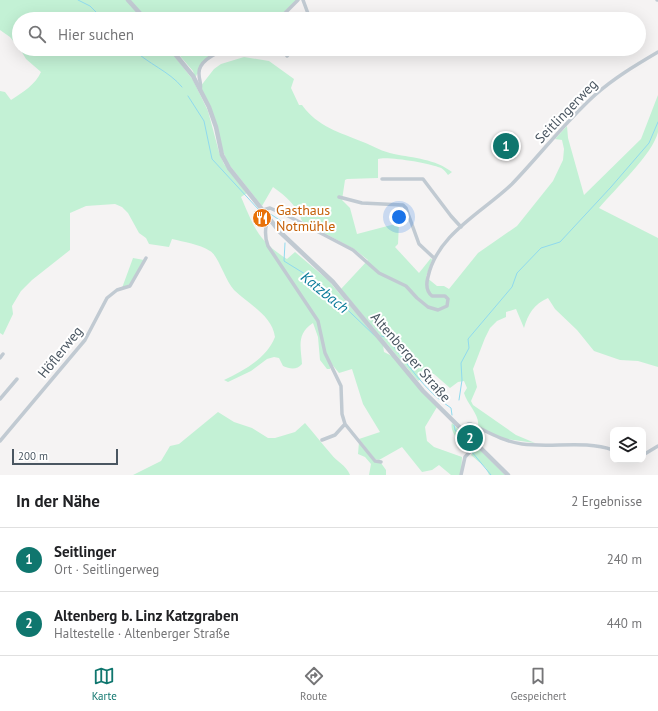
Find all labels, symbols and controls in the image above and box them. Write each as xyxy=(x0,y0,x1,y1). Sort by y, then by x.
search box xyxy=(12,12,646,56)
icon: search xyxy=(26,23,48,45)
text: Hier suchen xyxy=(58,25,134,44)
street label: Seitlingerweg xyxy=(531,75,601,147)
pin: 1 xyxy=(493,131,519,161)
place label: Gasthaus Notmühle xyxy=(276,201,335,235)
restaurant icon: Gasthaus Notmühle xyxy=(251,207,273,229)
your location xyxy=(389,207,409,227)
water label: Katzbach xyxy=(297,267,353,317)
street label: Altenberger Straße xyxy=(367,308,455,406)
street label: Höflerweg xyxy=(34,322,86,382)
pin: 2 xyxy=(457,423,483,453)
map controls xyxy=(610,427,646,463)
button: layers xyxy=(610,427,646,463)
scale bar xyxy=(12,447,118,466)
text: 200 m xyxy=(18,449,48,463)
text: In der Nähe xyxy=(16,490,100,512)
text: 2 Ergebnisse xyxy=(571,493,642,510)
text: Seitlinger xyxy=(54,542,116,561)
text: 1 xyxy=(25,551,33,568)
text: 240 m xyxy=(607,551,642,568)
text: Ort · Seitlingerweg xyxy=(54,561,159,578)
text: Altenberg b. Linz Katzgraben xyxy=(54,606,239,625)
text: 2 xyxy=(25,615,33,632)
text: 440 m xyxy=(607,615,642,632)
text: Haltestelle · Altenberger Straße xyxy=(54,625,230,642)
tab: Karte xyxy=(92,665,117,703)
tab: Route xyxy=(300,665,327,703)
tab: Gespeichert xyxy=(510,665,566,703)

